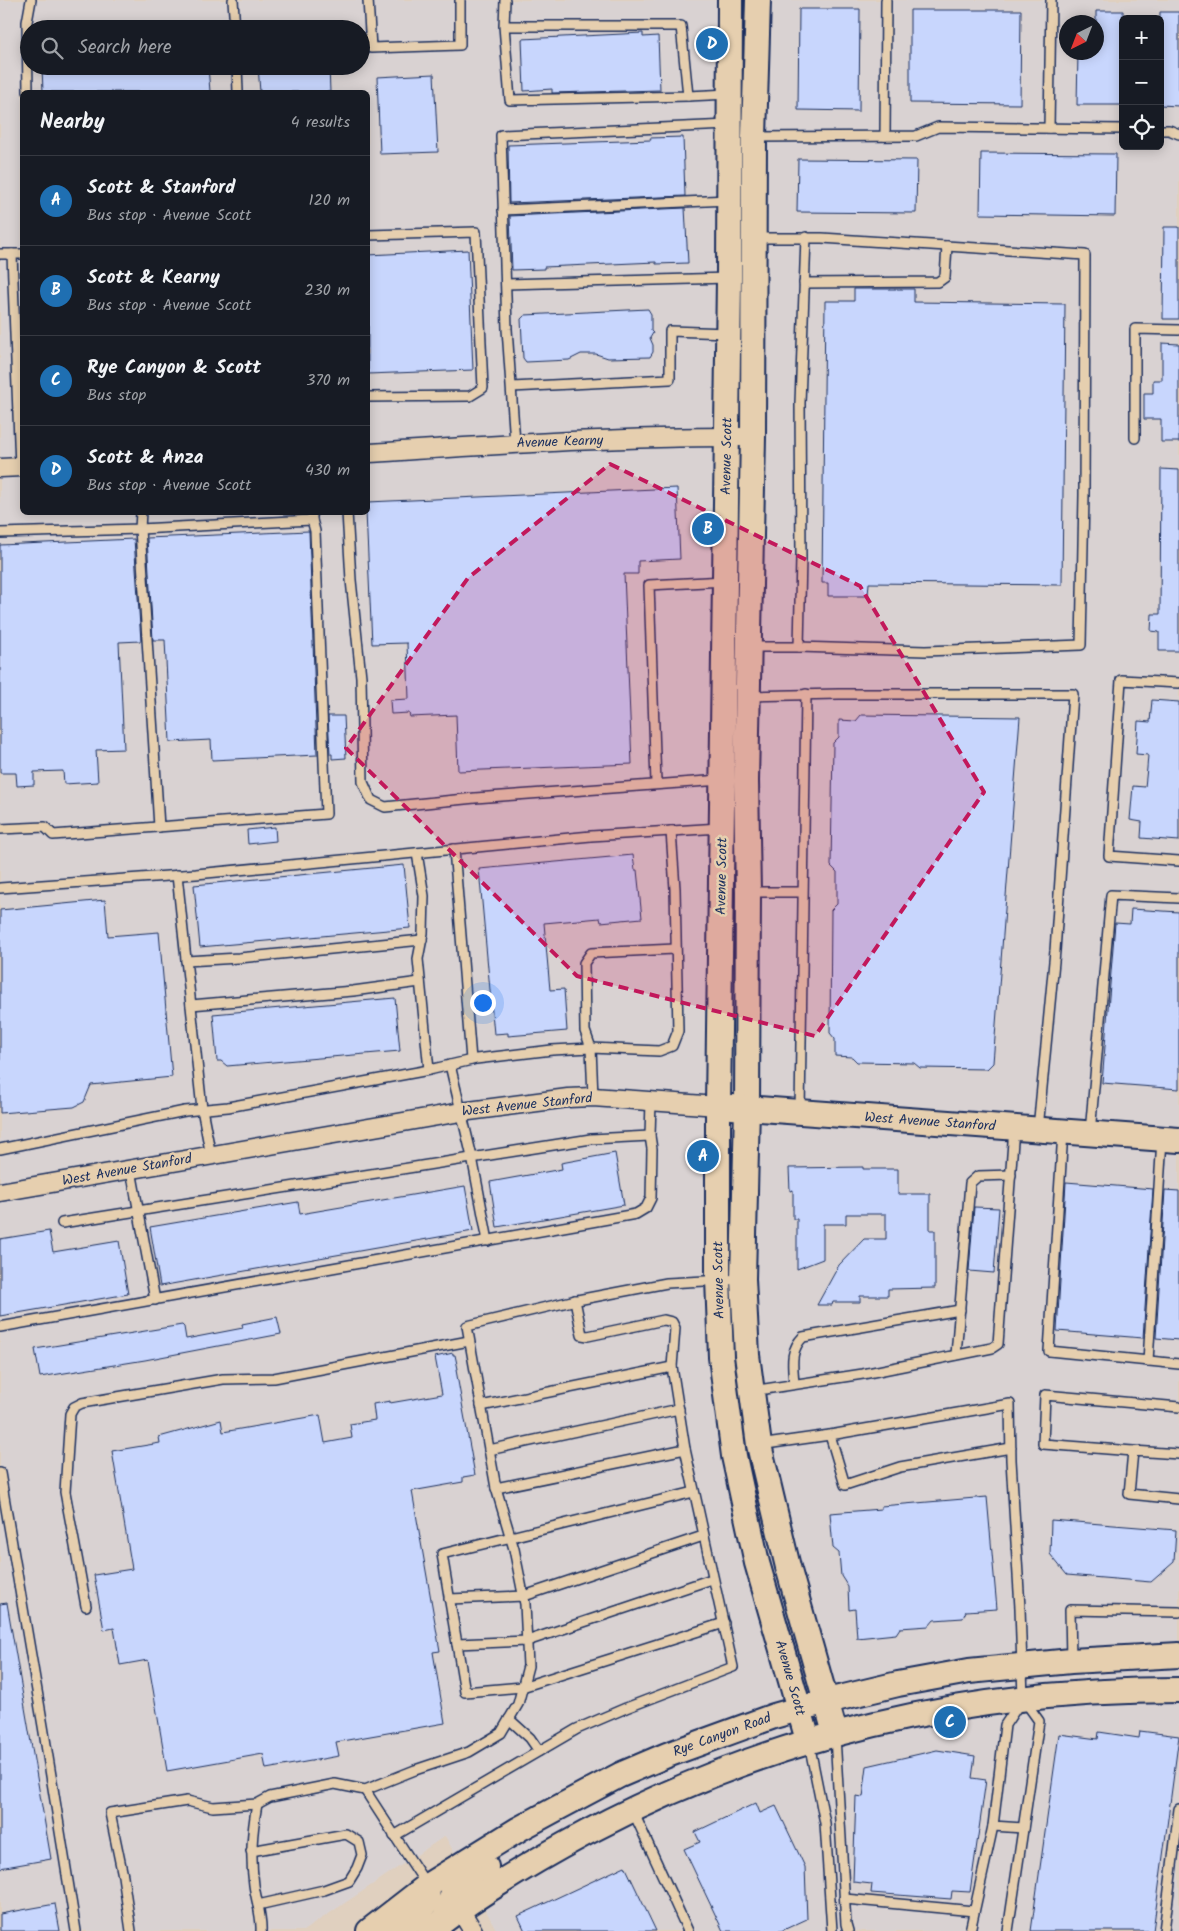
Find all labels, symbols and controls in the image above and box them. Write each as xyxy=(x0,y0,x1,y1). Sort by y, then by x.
north arrow xyxy=(1059,15,1104,60)
map controls xyxy=(1119,15,1164,150)
button: + xyxy=(1119,15,1164,60)
search box xyxy=(20,20,370,75)
pin: D xyxy=(696,25,728,63)
text: Search here xyxy=(78,33,172,63)
icon: search xyxy=(38,34,66,62)
button: − xyxy=(1119,60,1164,105)
button: locate xyxy=(1119,105,1164,150)
text: Nearby xyxy=(40,106,105,139)
text: 4 results xyxy=(291,110,350,135)
text: Scott & Stanford xyxy=(87,173,235,203)
text: A xyxy=(51,188,61,213)
text: 120 m xyxy=(309,188,350,213)
text: Bus stop · Avenue Scott xyxy=(87,203,251,228)
text: Scott & Kearny xyxy=(87,263,220,293)
text: B xyxy=(51,278,61,303)
text: 230 m xyxy=(304,278,350,303)
text: Bus stop · Avenue Scott xyxy=(87,293,251,318)
text: Rye Canyon & Scott xyxy=(87,353,261,383)
text: C xyxy=(51,368,61,393)
text: 370 m xyxy=(306,368,350,393)
text: Bus stop xyxy=(87,383,146,408)
street label: Avenue Scott xyxy=(715,416,739,495)
street label: Avenue Kearny xyxy=(516,429,604,455)
text: Scott & Anza xyxy=(87,443,203,473)
text: D xyxy=(51,458,61,483)
text: 430 m xyxy=(305,458,350,483)
text: Bus stop · Avenue Scott xyxy=(87,473,251,498)
pin: B xyxy=(692,510,724,548)
street label: Avenue Scott xyxy=(710,836,734,915)
your location xyxy=(470,990,496,1016)
street label: West Avenue Stanford xyxy=(461,1087,594,1123)
street label: West Avenue Stanford xyxy=(864,1106,997,1138)
pin: A xyxy=(687,1137,719,1175)
street label: West Avenue Stanford xyxy=(60,1148,194,1192)
street label: Avenue Scott xyxy=(707,1240,731,1319)
street label: Avenue Scott xyxy=(769,1638,811,1719)
pin: C xyxy=(934,1703,966,1741)
street label: Rye Canyon Road xyxy=(670,1707,775,1763)

